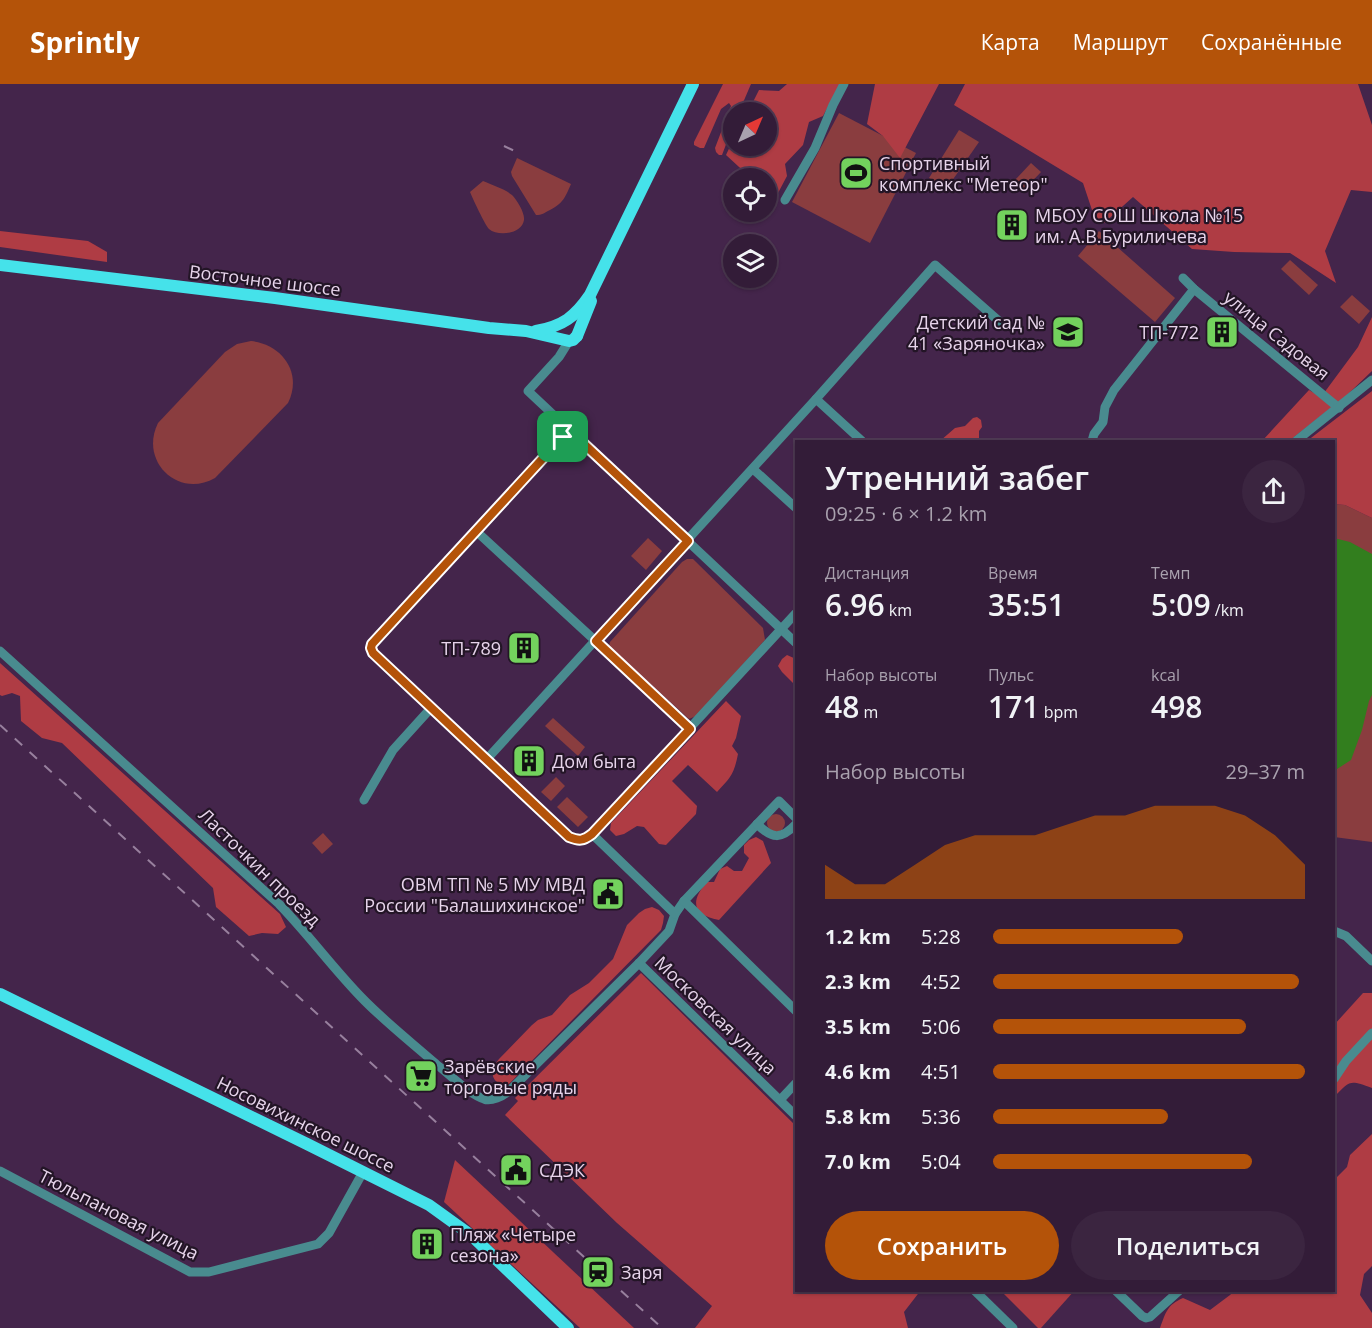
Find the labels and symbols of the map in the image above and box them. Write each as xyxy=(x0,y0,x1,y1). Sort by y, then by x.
north arrow xyxy=(723,102,777,156)
place label: Спортивный комплекс "Метеор" xyxy=(879,151,1048,196)
sports icon: Спортивный комплекс "Метеор" xyxy=(838,155,874,191)
place label: МБОУ СОШ Школа №15 им. А.В.Буриличева xyxy=(1035,203,1243,248)
building icon: МБОУ СОШ Школа №15 им. А.В.Буриличева xyxy=(994,207,1030,243)
street label: Восточное шоссе xyxy=(188,259,342,301)
street label: улица Садовая xyxy=(1219,285,1335,385)
place label: Детский сад № 41 «Заряночка» xyxy=(908,310,1045,355)
school or university icon: Детский сад № 41 «Заряночка» xyxy=(1050,314,1086,350)
building icon: ТП-772 xyxy=(1204,314,1240,350)
place label: ТП-772 xyxy=(1139,320,1199,344)
pin xyxy=(537,411,588,462)
building icon: ТП-789 xyxy=(506,630,542,666)
place label: ТП-789 xyxy=(441,636,501,660)
building icon: Дом быта xyxy=(511,743,547,779)
place label: Дом быта xyxy=(552,749,636,773)
street label: Ласточкин проезд xyxy=(194,803,326,931)
place label: ОВМ ТП № 5 МУ МВД России "Балашихинское" xyxy=(364,872,585,917)
public building icon: ОВМ ТП № 5 МУ МВД России "Балашихинское" xyxy=(590,876,626,912)
street label: Московская улица xyxy=(650,951,782,1079)
place label: Зарёвские торговые ряды xyxy=(444,1054,577,1099)
supermarket icon: Зарёвские торговые ряды xyxy=(403,1058,439,1094)
street label: Носовихинское шоссе xyxy=(213,1070,399,1178)
public building icon: СДЭК xyxy=(498,1152,534,1188)
place label: СДЭК xyxy=(539,1158,585,1182)
street label: Тюльпановая улица xyxy=(35,1163,203,1265)
place label: Пляж «Четыре сезона» xyxy=(450,1222,576,1267)
building icon: Пляж «Четыре сезона» xyxy=(409,1226,445,1262)
station icon: Заря xyxy=(580,1254,616,1290)
place label: Заря xyxy=(621,1260,662,1284)

